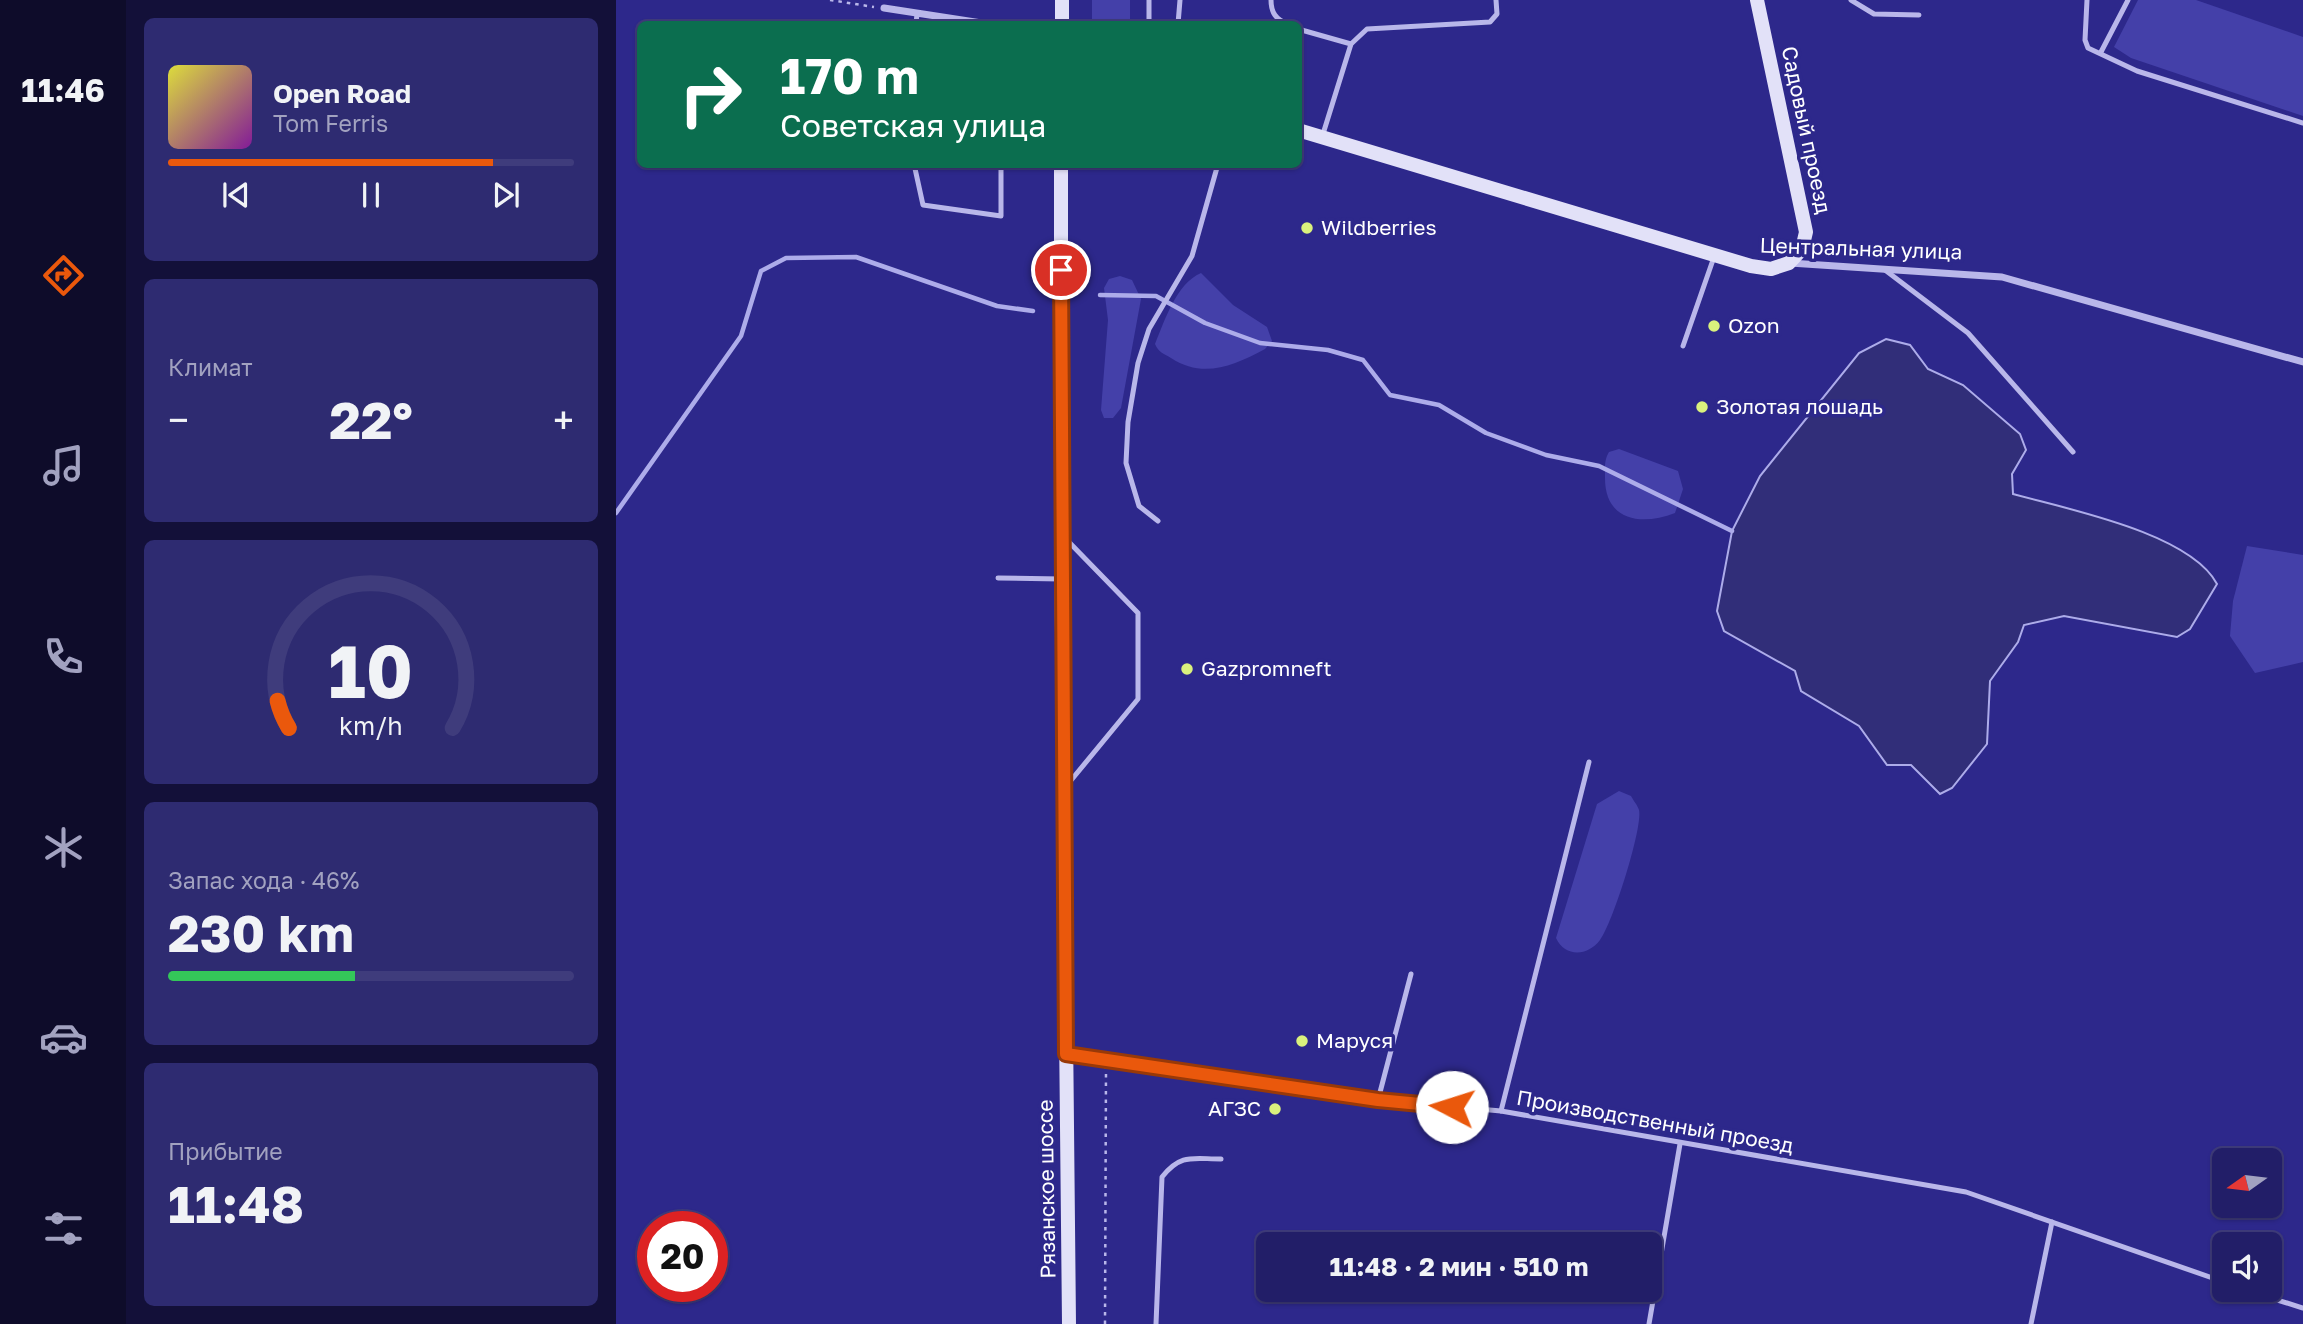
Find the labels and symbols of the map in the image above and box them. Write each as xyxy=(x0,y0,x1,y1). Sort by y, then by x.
street label: Садовый проезд xyxy=(1777,44,1838,216)
place label: Wildberries xyxy=(1321,214,1437,240)
marker: Wildberries xyxy=(1299,220,1315,236)
street label: Центральная улица xyxy=(1759,231,1963,265)
pin xyxy=(1031,240,1091,300)
place label: Ozon xyxy=(1728,312,1780,338)
marker: Ozon xyxy=(1706,318,1722,334)
place label: Золотая лошадь xyxy=(1716,393,1883,419)
marker: Золотая лошадь xyxy=(1694,399,1710,415)
place label: Gazpromneft xyxy=(1201,655,1332,681)
marker: Gazpromneft xyxy=(1179,661,1195,677)
place label: Маруся xyxy=(1316,1027,1393,1053)
marker: Маруся xyxy=(1294,1033,1310,1049)
position arrow xyxy=(1415,1070,1489,1144)
street label: Производственный проезд xyxy=(1515,1084,1796,1158)
place label: АГЗС xyxy=(1208,1095,1261,1121)
street label: Рязанское шоссе xyxy=(1031,1099,1061,1279)
marker: АГЗС xyxy=(1267,1101,1283,1117)
north arrow xyxy=(2212,1148,2282,1218)
speed limit sign: 20 xyxy=(637,1211,728,1302)

